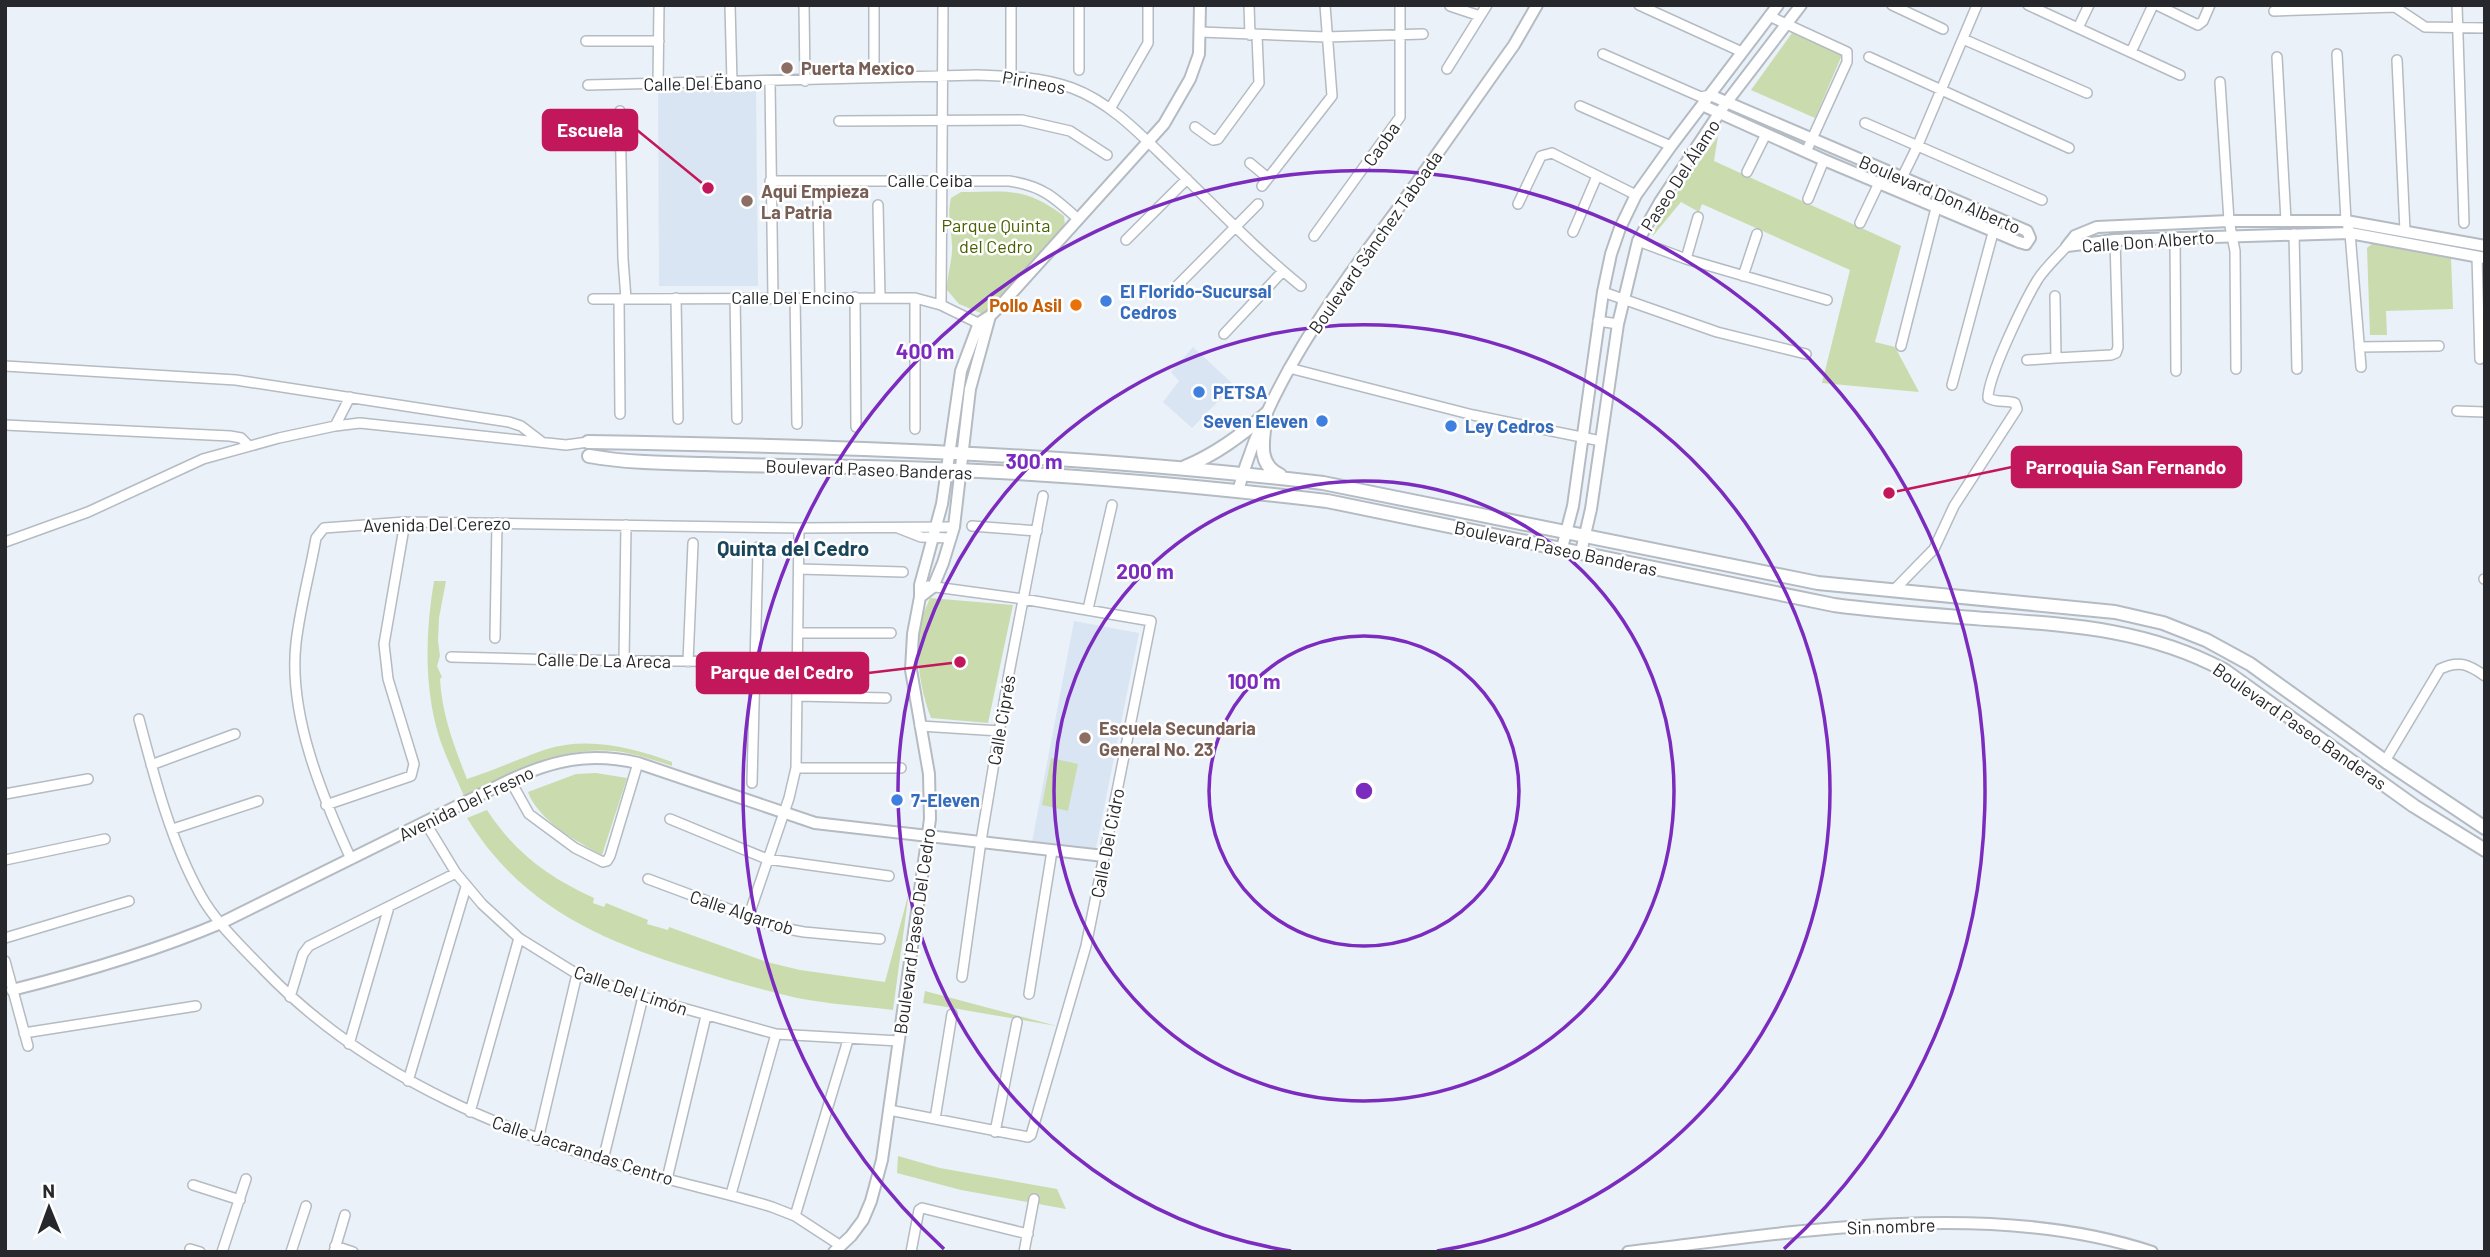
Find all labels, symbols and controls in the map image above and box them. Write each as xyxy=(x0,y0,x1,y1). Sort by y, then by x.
place label: Puerta Mexico xyxy=(801,57,914,79)
marker: Puerta Mexico xyxy=(779,60,795,76)
street label: Pirineos xyxy=(1001,66,1067,98)
street label: Calle Del Ëbano xyxy=(643,71,763,95)
callout: Escuela xyxy=(543,110,637,150)
street label: Paseo Del Álamo xyxy=(1636,115,1724,235)
text: Escuela xyxy=(557,118,623,141)
street label: Caoba xyxy=(1358,118,1404,170)
street label: Boulevard Sánchez Taboada xyxy=(1303,146,1447,338)
street label: Boulevard Don Alberto xyxy=(1856,150,2024,238)
street label: Calle Ceiba xyxy=(887,169,973,191)
place label: Aqui Empieza La Patria xyxy=(761,180,869,223)
marker: Aqui Empieza La Patria xyxy=(739,193,755,209)
park label: Parque Quinta del Cedro xyxy=(942,214,1050,257)
street label: Calle Don Alberto xyxy=(2081,225,2215,257)
place label: El Florido-Sucursal Cedros xyxy=(1120,280,1272,323)
street label: Calle Del Encino xyxy=(731,286,855,308)
marker: El Florido-Sucursal Cedros xyxy=(1098,293,1114,309)
place label: Pollo Asil xyxy=(989,294,1062,316)
marker: Pollo Asil xyxy=(1068,297,1084,313)
text: 400 m xyxy=(896,338,954,363)
place label: PETSA xyxy=(1213,381,1267,403)
marker: PETSA xyxy=(1191,384,1207,400)
place label: Seven Eleven xyxy=(1203,410,1308,432)
marker: Seven Eleven xyxy=(1314,413,1330,429)
place label: Ley Cedros xyxy=(1465,415,1554,437)
marker: Ley Cedros xyxy=(1443,418,1459,434)
callout: Parroquia San Fernando xyxy=(2012,447,2241,487)
text: 300 m xyxy=(1005,448,1063,473)
street label: Boulevard Paseo Banderas xyxy=(765,454,973,484)
text: Parroquia San Fernando xyxy=(2026,455,2226,478)
street label: Avenida Del Cerezo xyxy=(363,512,511,536)
street label: Boulevard Paseo Banderas xyxy=(1453,516,1659,580)
district label: Quinta del Cedro xyxy=(717,535,869,560)
text: 200 m xyxy=(1116,558,1174,583)
street label: Calle De La Areca xyxy=(537,648,671,672)
callout: Parque del Cedro xyxy=(697,653,868,693)
street label: Boulevard Paseo Banderas xyxy=(2209,658,2391,794)
text: Parque del Cedro xyxy=(710,660,854,683)
text: 100 m xyxy=(1227,668,1281,693)
street label: Calle Ciprés xyxy=(982,673,1020,767)
place label: Escuela Secundaria General No. 23 xyxy=(1099,717,1256,760)
marker: Escuela Secundaria General No. 23 xyxy=(1077,730,1093,746)
street label: Avenida Del Fresno xyxy=(395,761,537,845)
centre of rings xyxy=(1352,779,1376,803)
street label: Calle Del Cidro xyxy=(1086,786,1128,900)
place label: 7-Eleven xyxy=(911,789,980,811)
marker: 7-Eleven xyxy=(889,792,905,808)
street label: Boulevard Paseo Del Cedro xyxy=(889,826,939,1036)
street label: Calle Algarrob xyxy=(687,885,797,939)
street label: Calle Del Limón xyxy=(571,960,691,1020)
street label: Calle Jacarandas Centro xyxy=(490,1110,676,1190)
north arrow xyxy=(14,1173,84,1243)
text: N xyxy=(42,1179,55,1202)
street label: Sin nombre xyxy=(1846,1213,1936,1239)

